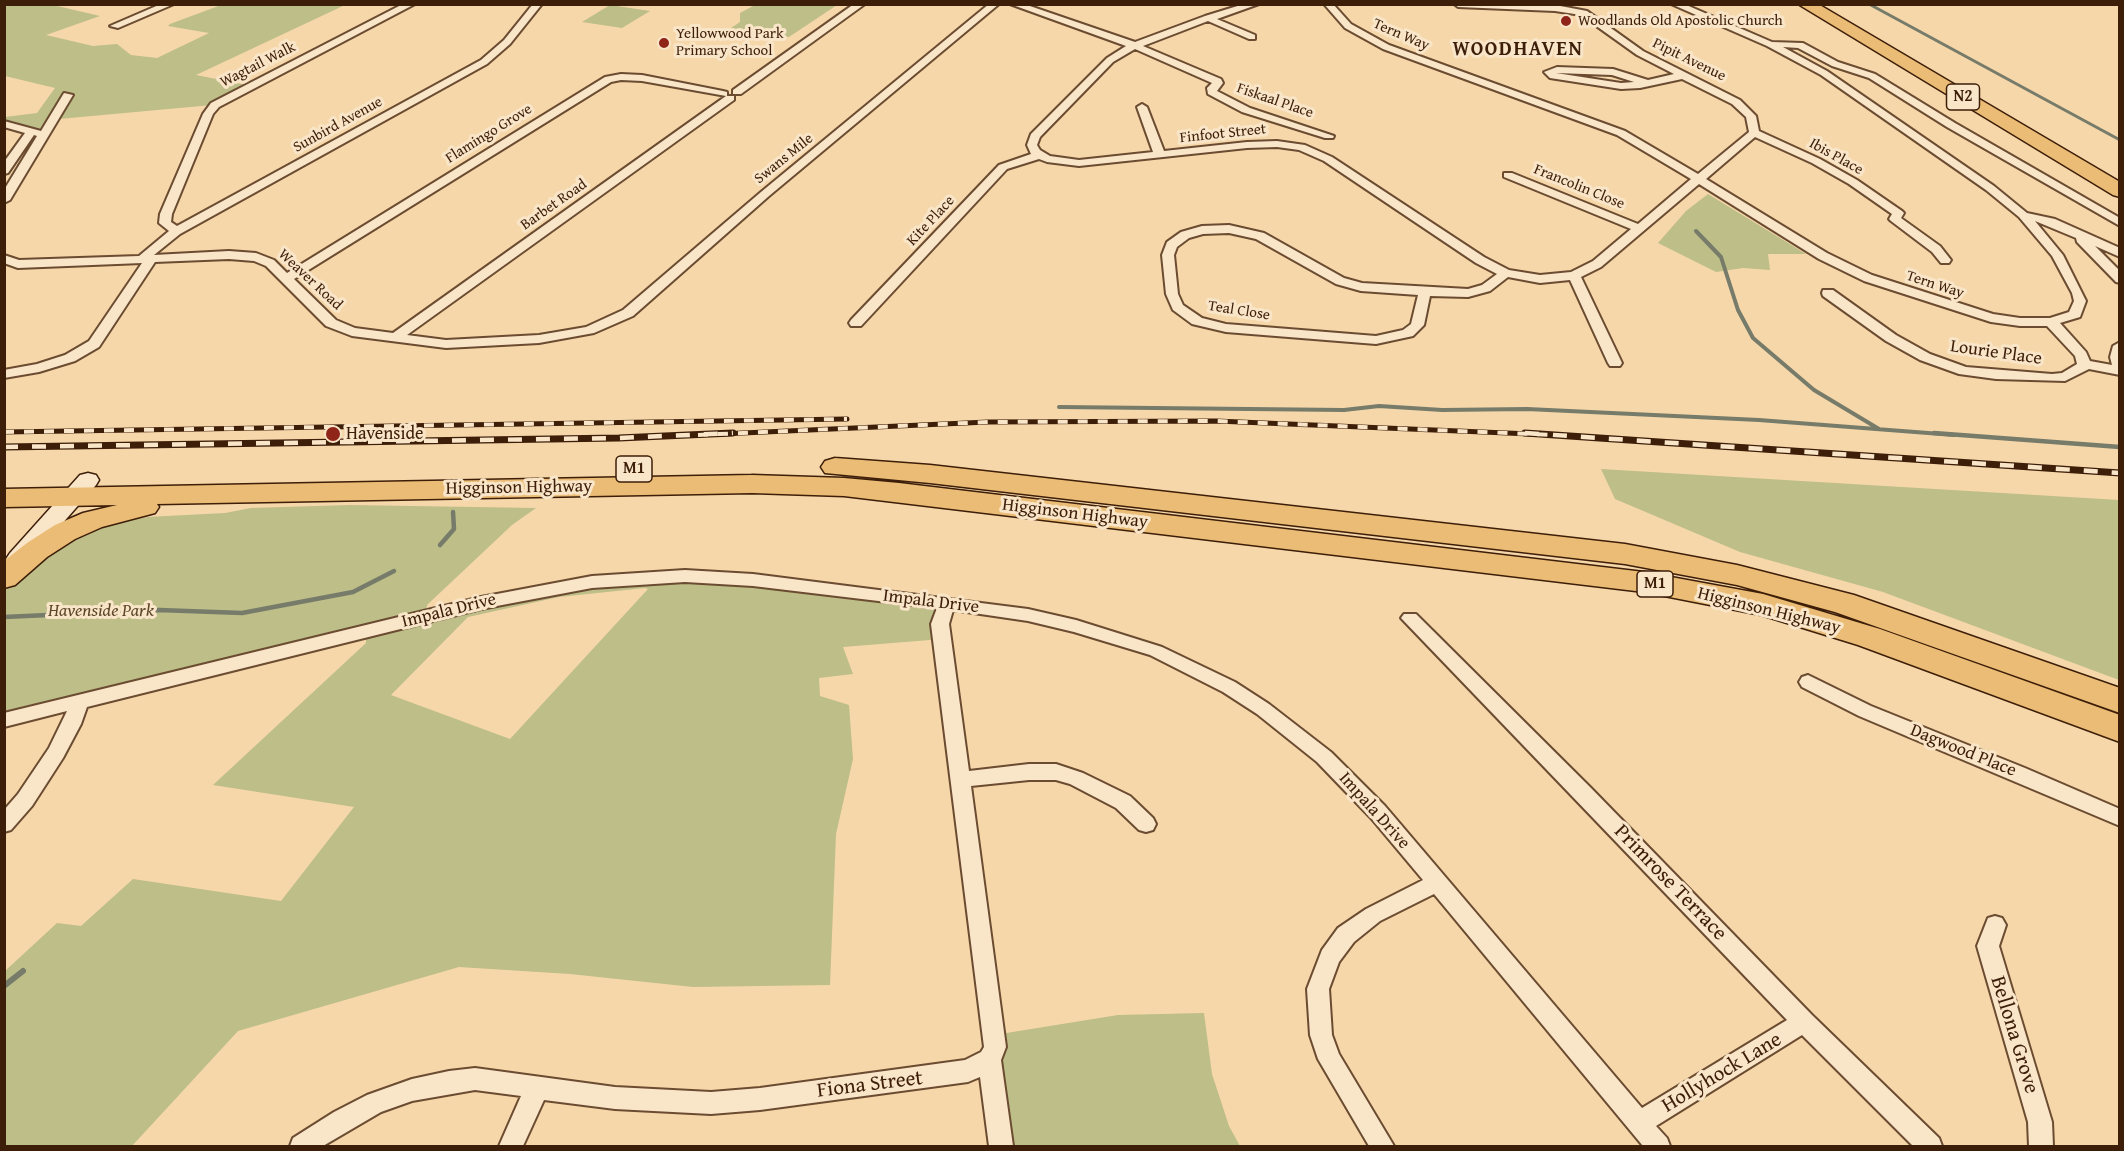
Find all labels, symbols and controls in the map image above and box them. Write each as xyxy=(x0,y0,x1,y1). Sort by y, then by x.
place label: Woodlands Old Apostolic Church xyxy=(1578,12,1783,30)
marker: Woodlands Old Apostolic Church xyxy=(1559,14,1573,28)
street label: Tern Way xyxy=(1370,15,1432,55)
place label: Yellowwood Park Primary School xyxy=(676,25,784,60)
street label: Pipit Avenue xyxy=(1649,35,1729,85)
marker: Yellowwood Park Primary School xyxy=(657,36,671,50)
street label: Wagtail Walk xyxy=(217,38,299,92)
district label: WOODHAVEN xyxy=(1453,38,1583,62)
street label: Fiskaal Place xyxy=(1234,79,1316,123)
road number: N2 xyxy=(1946,84,1980,110)
street label: Sunbird Avenue xyxy=(290,93,386,157)
street label: Flamingo Grove xyxy=(443,100,535,168)
street label: Finfoot Street xyxy=(1179,121,1267,147)
street label: Swans Mile xyxy=(751,130,817,188)
street label: Ibis Place xyxy=(1806,135,1866,179)
street label: Francolin Close xyxy=(1531,161,1627,213)
street label: Barbet Road xyxy=(517,176,591,234)
street label: Kite Place xyxy=(903,192,959,250)
street label: Weaver Road xyxy=(274,246,346,314)
street label: Tern Way xyxy=(1904,267,1966,303)
street label: Teal Close xyxy=(1207,297,1271,325)
street label: Lourie Place xyxy=(1949,336,2043,370)
place label: Havenside xyxy=(346,423,424,445)
marker: Havenside xyxy=(324,425,342,443)
road number: M1 xyxy=(616,456,652,482)
street label: Higginson Highway xyxy=(446,476,592,500)
street label: Higginson Highway xyxy=(1001,494,1149,534)
road number: M1 xyxy=(1637,571,1673,597)
street label: Higginson Highway xyxy=(1695,583,1843,639)
street label: Impala Drive xyxy=(882,585,980,619)
street label: Impala Drive xyxy=(400,589,498,633)
park label: Havenside Park xyxy=(48,600,154,622)
street label: Dagwood Place xyxy=(1907,720,2019,782)
street label: Impala Drive xyxy=(1334,768,1414,854)
street label: Primrose Terrace xyxy=(1608,820,1732,946)
street label: Bellona Grove xyxy=(1984,973,2044,1097)
street label: Hollyhock Lane xyxy=(1657,1027,1787,1119)
street label: Fiona Street xyxy=(816,1066,924,1104)

